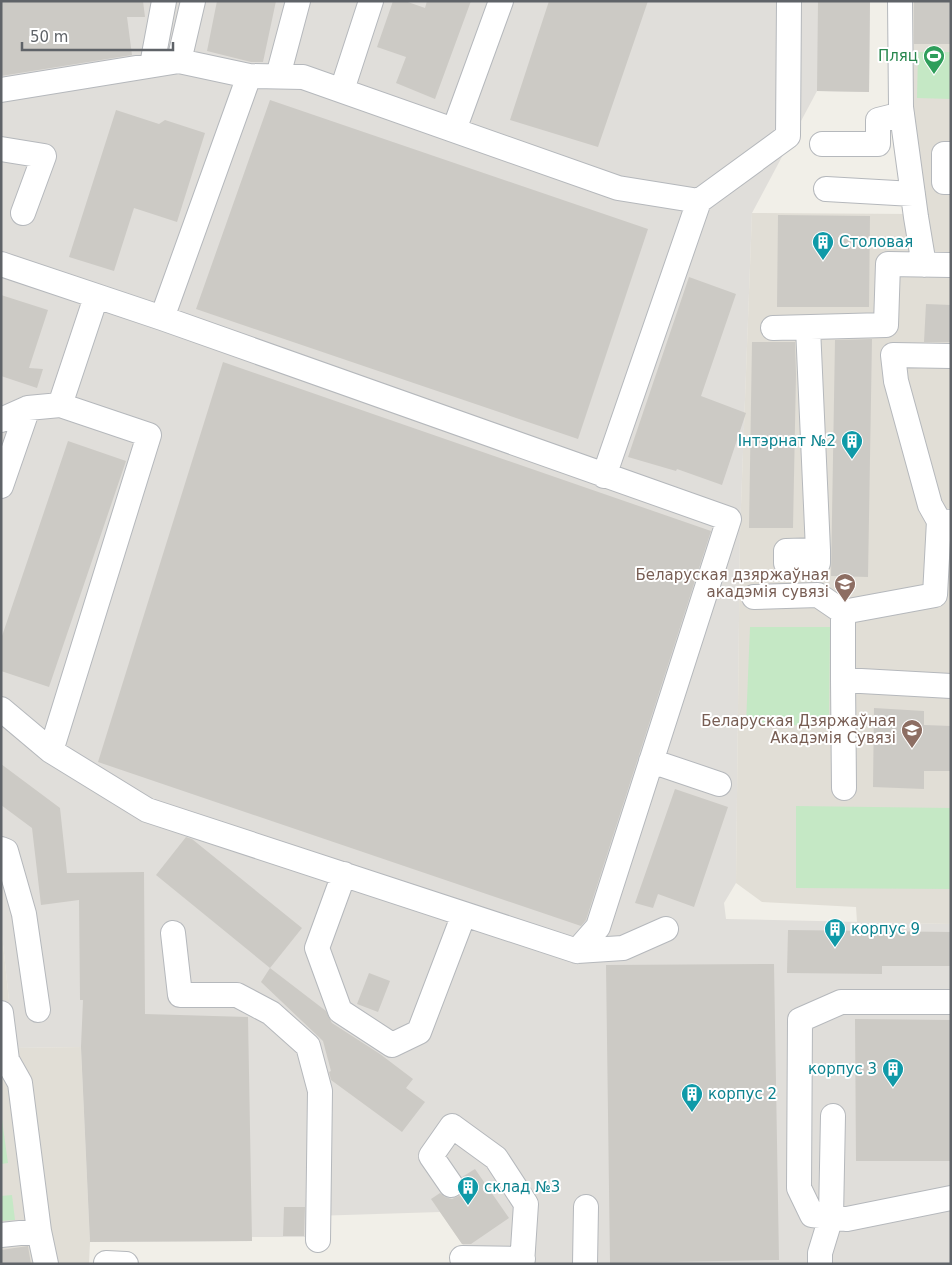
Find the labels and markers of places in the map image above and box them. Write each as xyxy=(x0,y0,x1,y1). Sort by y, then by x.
sports icon: Пляц xyxy=(922,44,946,75)
place label: Пляц xyxy=(878,47,918,65)
building icon: Столовая xyxy=(811,230,835,261)
place label: Столовая xyxy=(839,233,913,251)
building icon: Інтэрнат №2 xyxy=(840,429,864,460)
place label: Інтэрнат №2 xyxy=(738,432,836,450)
place label: Беларуская дзяржаўная акадэмія сувязі xyxy=(636,566,829,601)
school or university icon: Беларуская дзяржаўная акадэмія сувязі xyxy=(833,572,857,603)
place label: Беларуская Дзяржаўная Акадэмія Сувязі xyxy=(701,712,896,747)
school or university icon: Беларуская Дзяржаўная Акадэмія Сувязі xyxy=(900,718,924,749)
building icon: корпус 9 xyxy=(823,917,847,948)
place label: корпус 9 xyxy=(851,920,920,938)
building icon: корпус 3 xyxy=(881,1057,905,1088)
place label: корпус 3 xyxy=(808,1060,877,1078)
building icon: корпус 2 xyxy=(680,1082,704,1113)
place label: корпус 2 xyxy=(708,1085,777,1103)
building icon: склад №3 xyxy=(456,1175,480,1206)
place label: склад №3 xyxy=(484,1178,560,1196)

